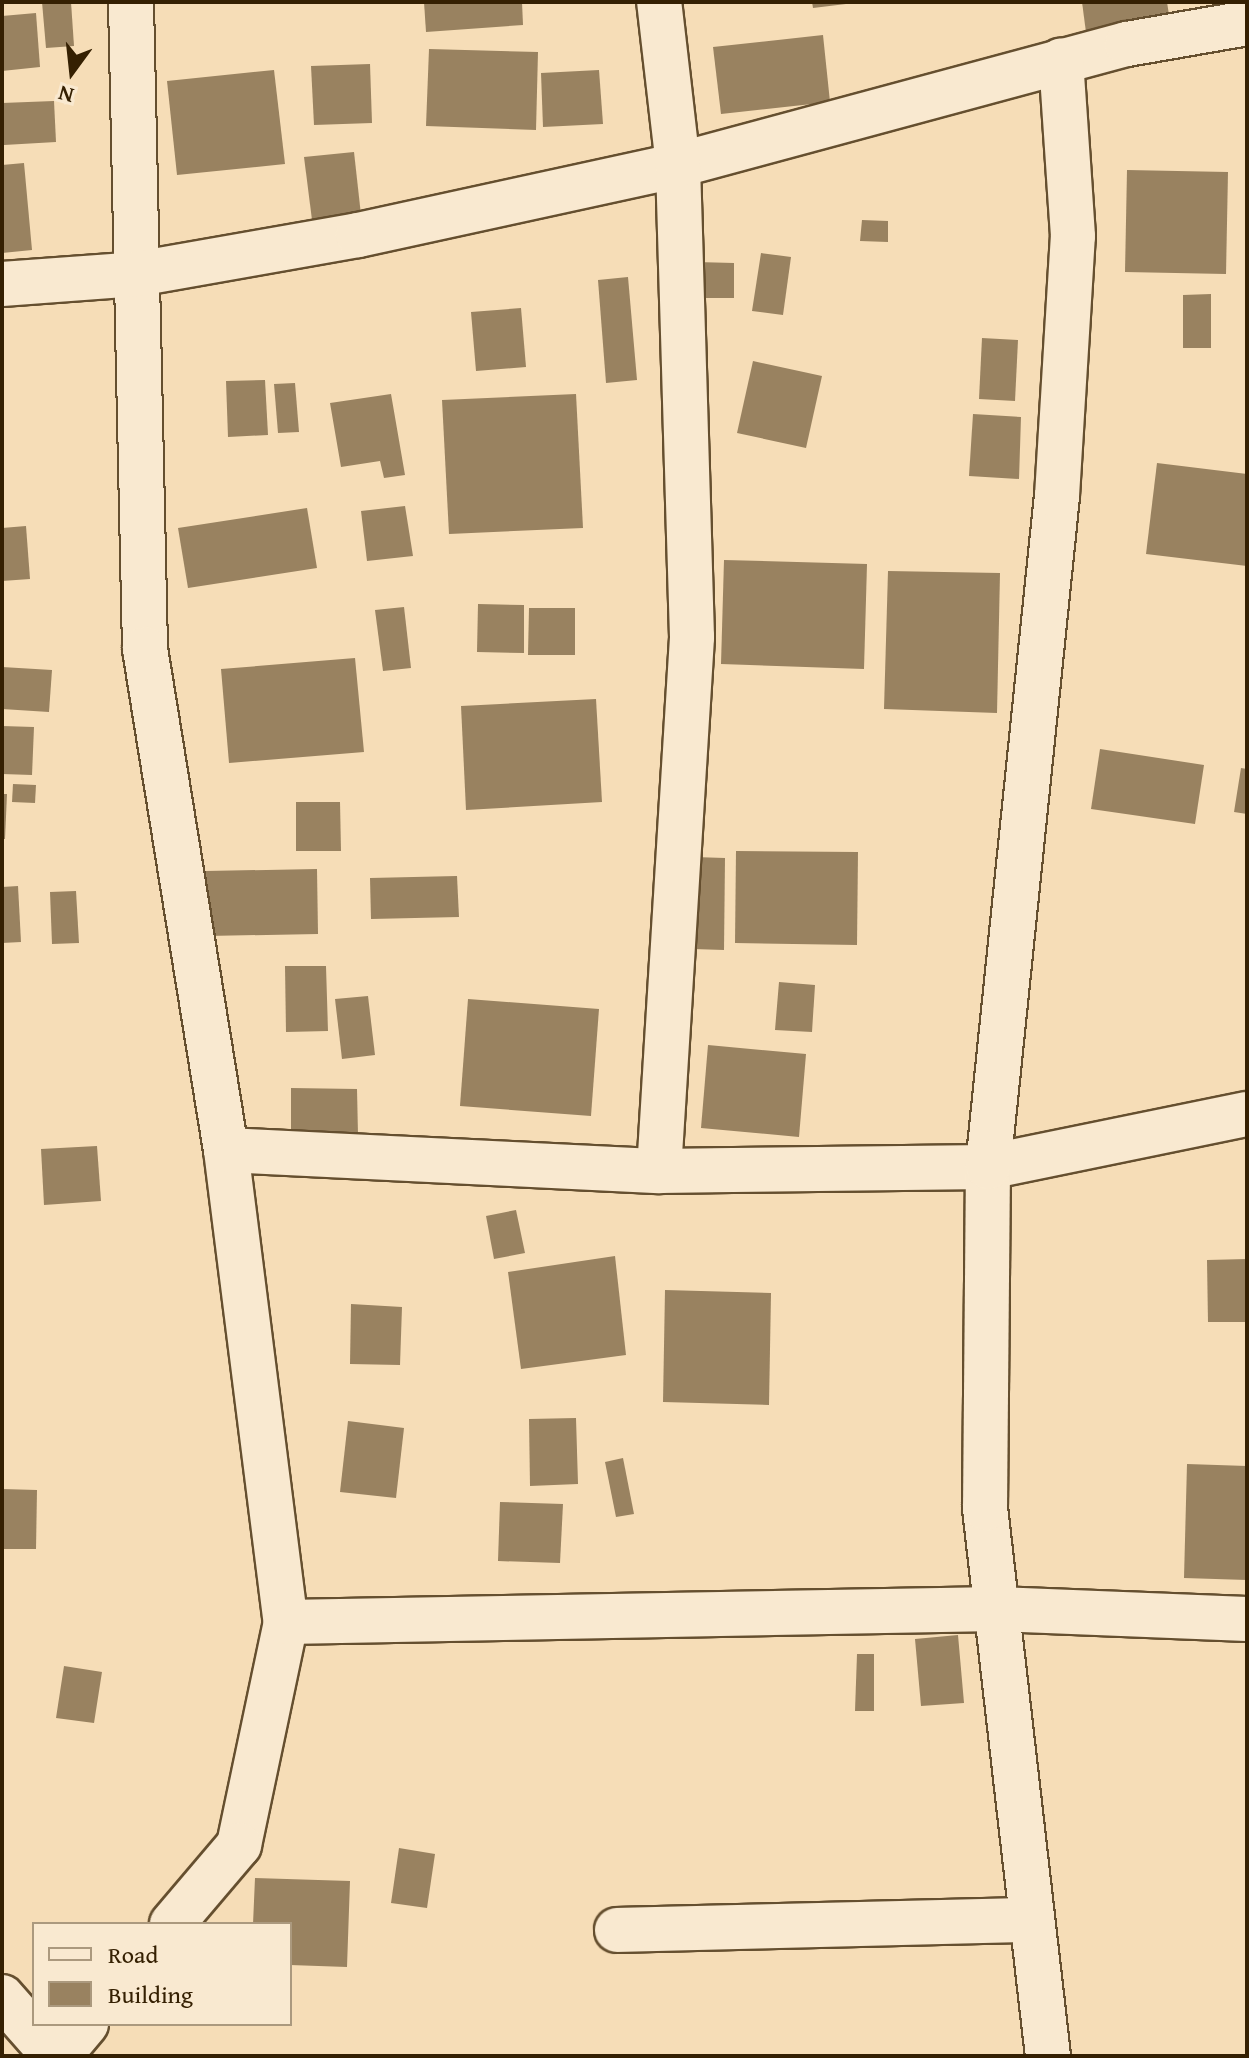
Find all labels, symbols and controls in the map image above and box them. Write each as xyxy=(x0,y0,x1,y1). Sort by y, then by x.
north arrow xyxy=(32,32,112,112)
text: N xyxy=(55,78,77,113)
legend xyxy=(32,1922,292,2026)
text: Road xyxy=(108,1937,158,1972)
text: Building xyxy=(108,1977,193,2012)

